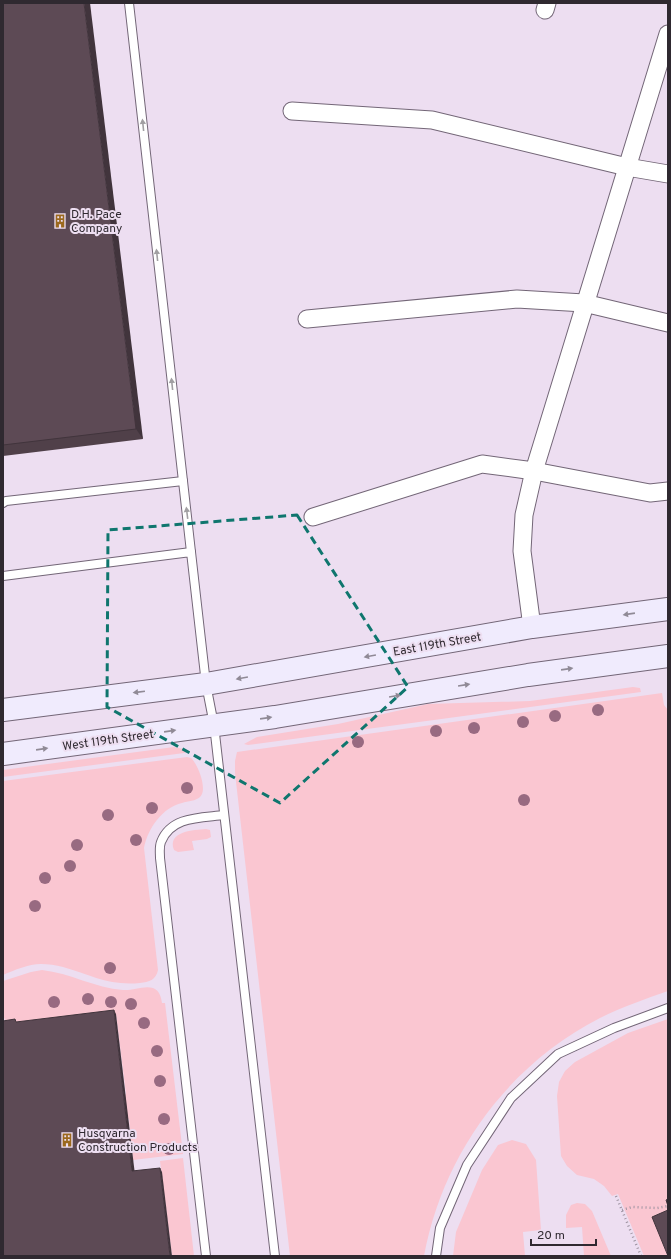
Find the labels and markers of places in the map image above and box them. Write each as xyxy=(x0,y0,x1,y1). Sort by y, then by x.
place label: D.H. Pace Company xyxy=(71,207,122,237)
building icon: D.H. Pace Company xyxy=(52,213,68,229)
place label: Husqvarna Construction Products xyxy=(78,1126,198,1156)
building icon: Husqvarna Construction Products xyxy=(59,1132,75,1148)

